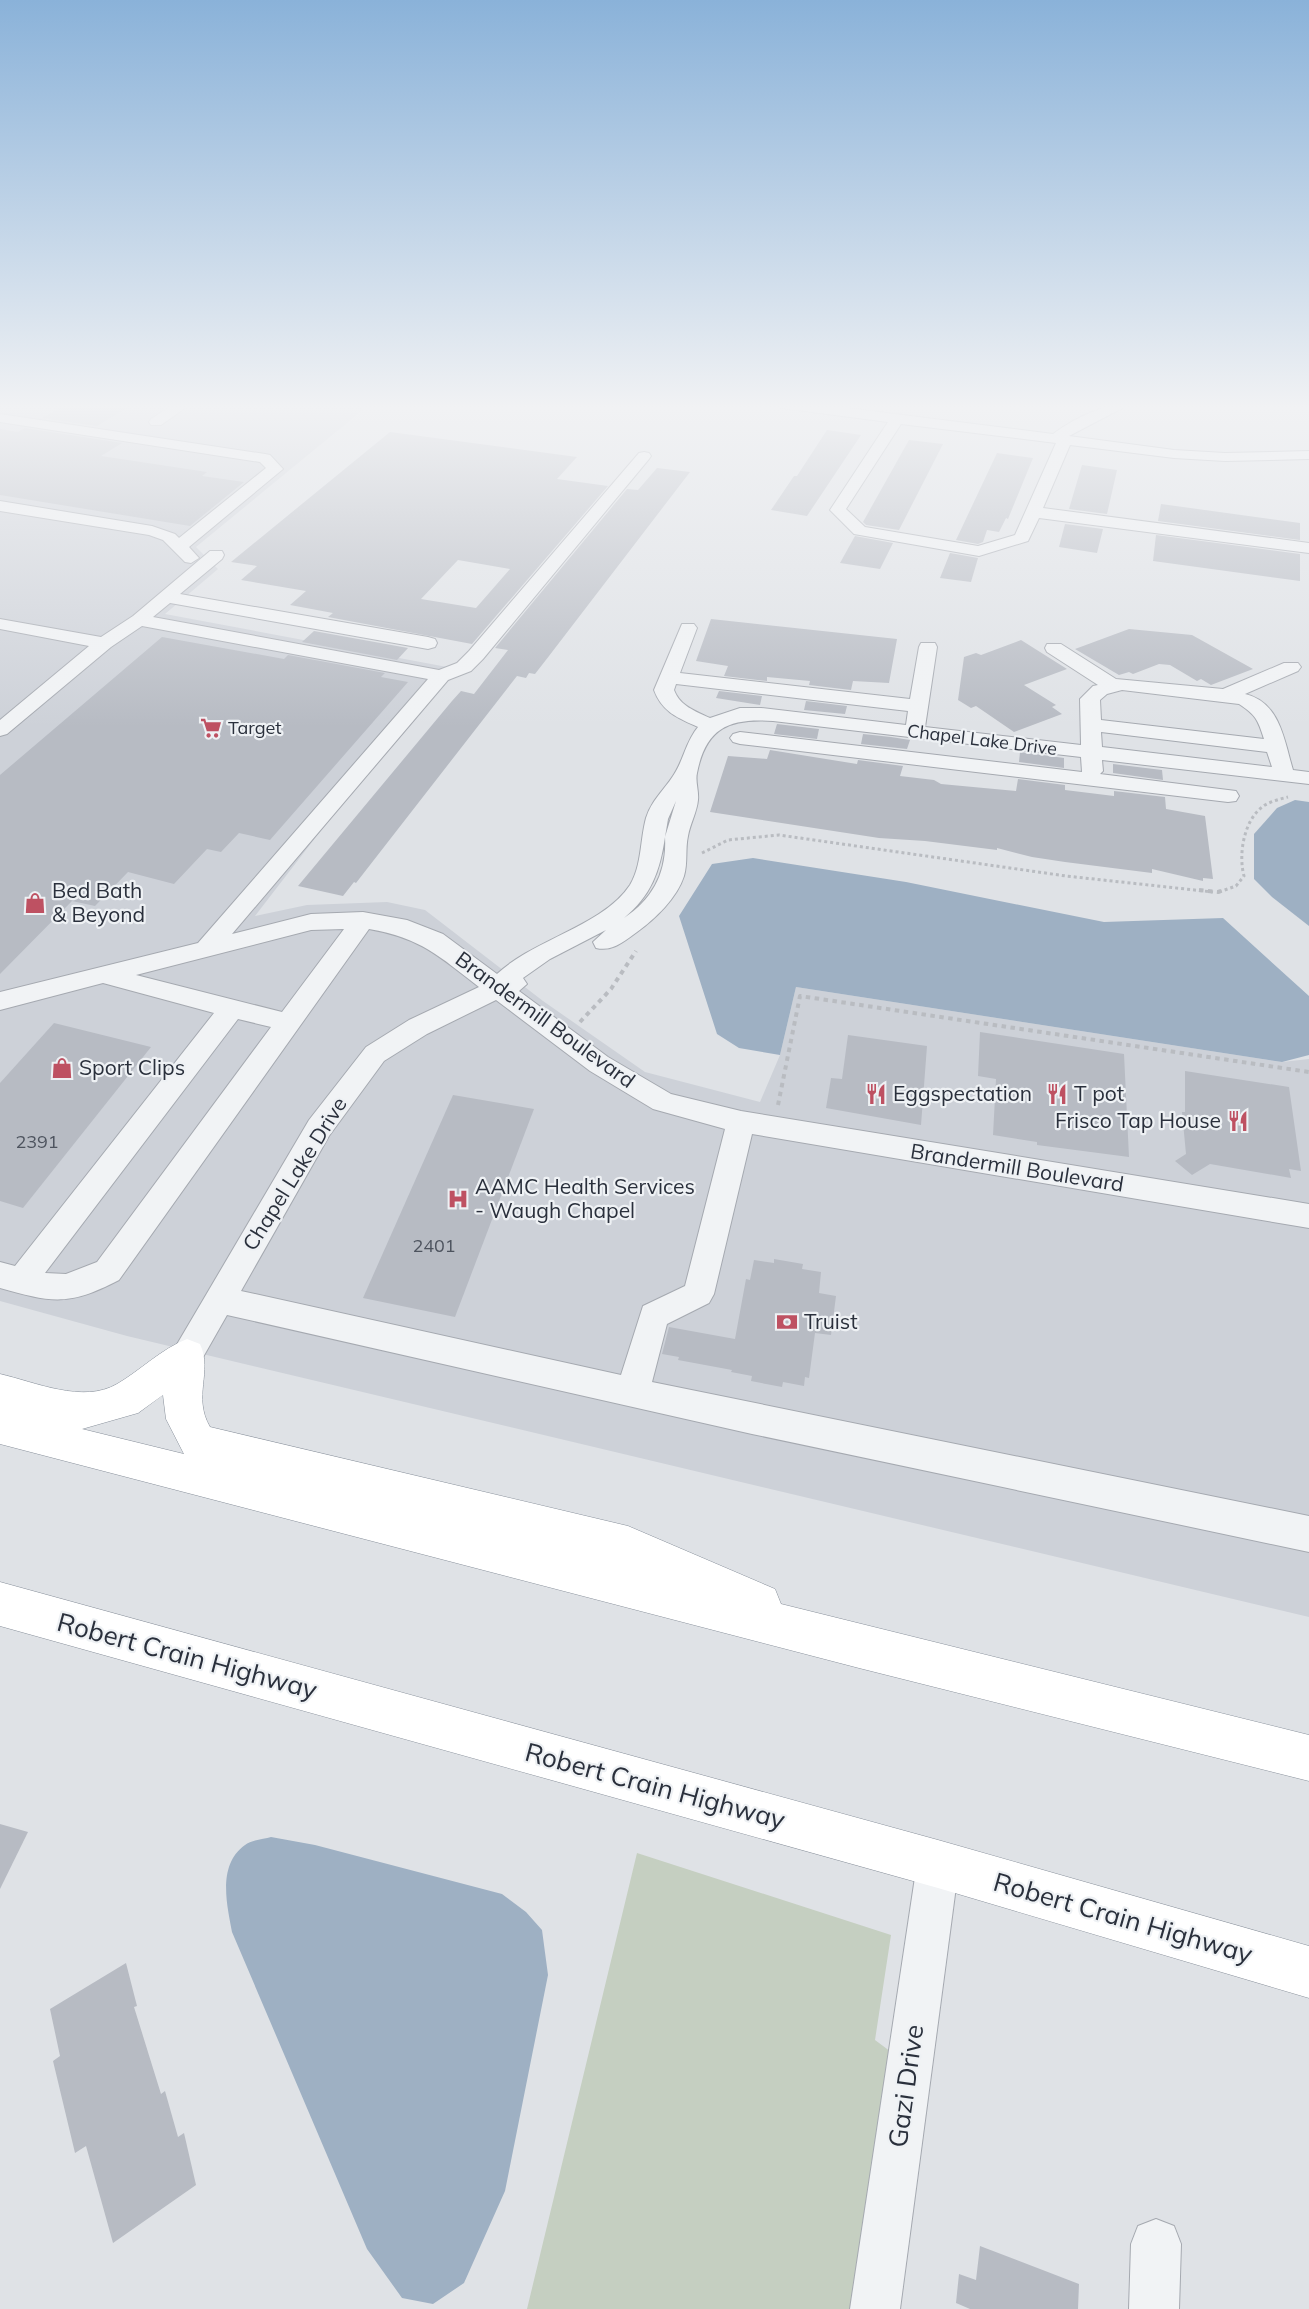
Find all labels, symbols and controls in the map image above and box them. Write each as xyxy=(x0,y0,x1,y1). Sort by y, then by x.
supermarket icon: Target xyxy=(199,716,223,740)
place label: Target xyxy=(228,716,282,739)
street label: Chapel Lake Drive xyxy=(906,719,1058,760)
place label: Bed Bath & Beyond xyxy=(52,877,145,927)
shop icon: Bed Bath & Beyond xyxy=(23,891,47,915)
street label: Brandermill Boulevard xyxy=(451,945,640,1093)
place label: Sport Clips xyxy=(79,1054,185,1080)
shop icon: Sport Clips xyxy=(50,1056,74,1080)
place label: Eggspectation xyxy=(893,1080,1032,1106)
place label: T pot xyxy=(1074,1080,1124,1106)
restaurant icon: Eggspectation xyxy=(864,1082,888,1106)
restaurant icon: T pot xyxy=(1045,1082,1069,1106)
street label: Chapel Lake Drive xyxy=(236,1092,352,1255)
place label: Frisco Tap House xyxy=(1055,1107,1221,1133)
restaurant icon: Frisco Tap House xyxy=(1226,1109,1250,1133)
house number: 2391 xyxy=(15,1130,59,1153)
street label: Brandermill Boulevard xyxy=(909,1137,1126,1197)
place label: AAMC Health Services - Waugh Chapel xyxy=(475,1173,695,1223)
hospital icon: AAMC Health Services - Waugh Chapel xyxy=(446,1187,470,1211)
house number: 2401 xyxy=(412,1234,456,1257)
place label: Truist xyxy=(804,1308,857,1334)
bank icon: Truist xyxy=(775,1310,799,1334)
street label: Robert Crain Highway xyxy=(54,1605,321,1706)
street label: Robert Crain Highway xyxy=(522,1735,789,1836)
street label: Robert Crain Highway xyxy=(990,1865,1257,1970)
street label: Gazi Drive xyxy=(881,2022,930,2150)

